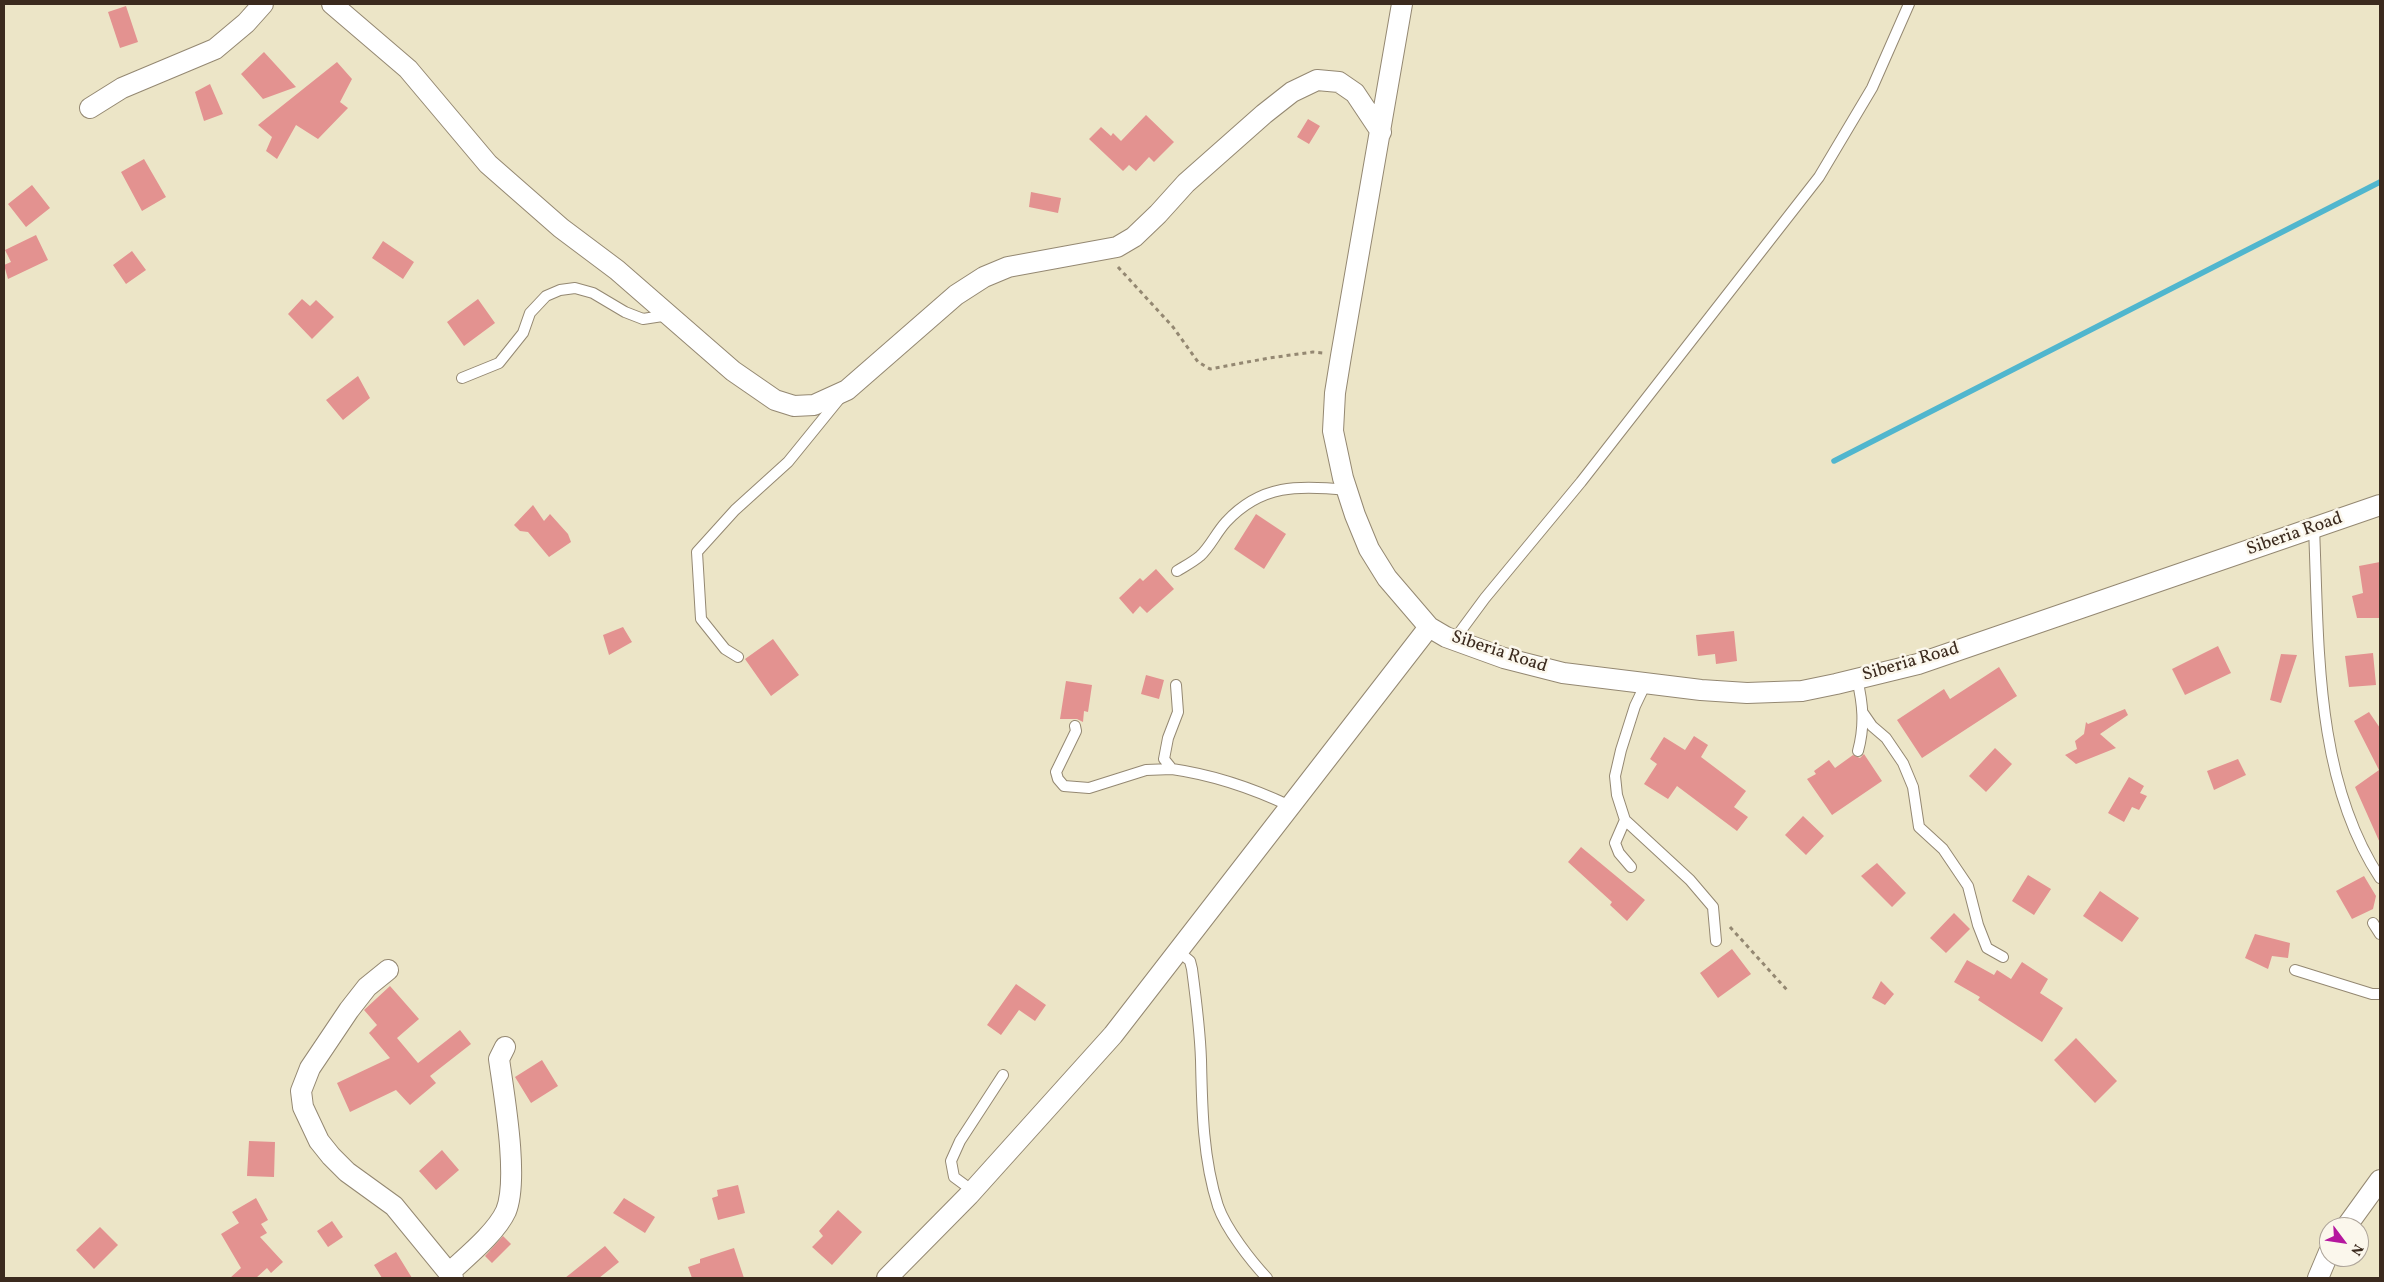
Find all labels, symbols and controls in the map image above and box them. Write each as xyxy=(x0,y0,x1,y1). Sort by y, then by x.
street label: Siberia Road xyxy=(2244,509,2346,561)
street label: Siberia Road xyxy=(1448,627,1550,679)
street label: Siberia Road xyxy=(1860,639,1962,687)
north arrow xyxy=(2319,1217,2369,1267)
text: N xyxy=(2346,1240,2367,1259)

